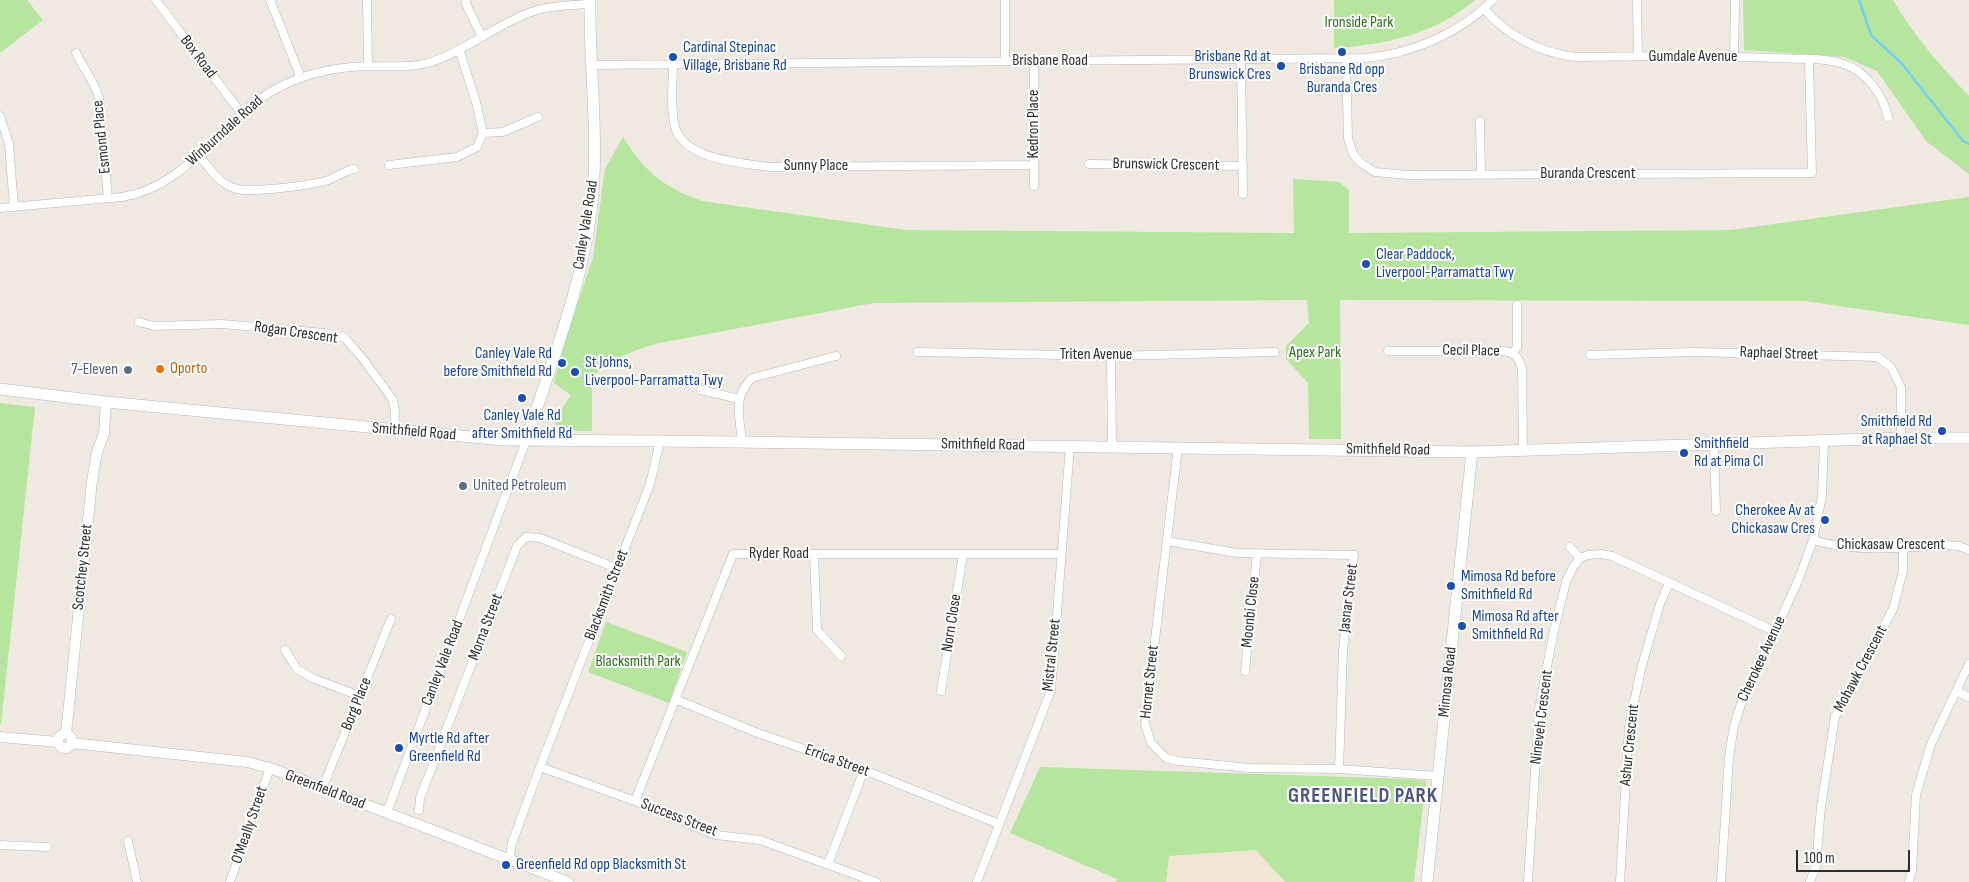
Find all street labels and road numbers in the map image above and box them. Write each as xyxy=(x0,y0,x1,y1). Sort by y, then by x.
street label: Box Road xyxy=(176,32,220,82)
street label: Gumdale Avenue xyxy=(1649,47,1737,67)
street label: Brisbane Road xyxy=(1012,51,1088,71)
street label: Kedron Place xyxy=(1024,89,1044,159)
street label: Winburndale Road xyxy=(183,92,267,170)
street label: Esmond Place xyxy=(89,99,115,175)
street label: Brunswick Crescent xyxy=(1112,154,1220,176)
street label: Sunny Place xyxy=(784,156,848,176)
street label: Buranda Crescent xyxy=(1540,164,1636,184)
street label: Canley Vale Road xyxy=(569,179,603,271)
street label: Rogan Crescent xyxy=(253,318,339,348)
street label: Cecil Place xyxy=(1442,341,1500,361)
street label: Raphael Street xyxy=(1739,343,1819,365)
street label: Triten Avenue xyxy=(1060,345,1132,365)
street label: Smithfield Road xyxy=(371,419,457,445)
street label: Smithfield Road xyxy=(941,435,1025,455)
street label: Smithfield Road xyxy=(1346,440,1430,460)
street label: Scotchey Street xyxy=(69,523,97,611)
street label: Chickasaw Crescent xyxy=(1837,535,1945,555)
street label: Ryder Road xyxy=(749,544,809,564)
street label: Blacksmith Street xyxy=(581,547,633,643)
street label: Jasnar Street xyxy=(1335,563,1363,633)
street label: Moonbi Close xyxy=(1238,576,1264,648)
street label: Morna Street xyxy=(464,591,508,663)
street label: Norn Close xyxy=(938,593,966,653)
street label: Cherokee Avenue xyxy=(1734,613,1790,705)
street label: Canley Vale Road xyxy=(418,618,468,708)
street label: Mistral Street xyxy=(1039,618,1065,692)
street label: Mohawk Crescent xyxy=(1830,622,1892,716)
street label: Hornet Street xyxy=(1137,644,1163,720)
street label: Mimosa Road xyxy=(1435,646,1461,718)
street label: Nineveh Crescent xyxy=(1527,669,1557,765)
street label: Borg Place xyxy=(338,675,376,733)
street label: Ashur Crescent xyxy=(1616,703,1644,787)
street label: Errica Street xyxy=(802,740,872,782)
street label: Greenfield Road xyxy=(282,766,368,814)
street label: O'Meally Street xyxy=(228,784,272,866)
street label: Success Street xyxy=(638,795,720,841)

